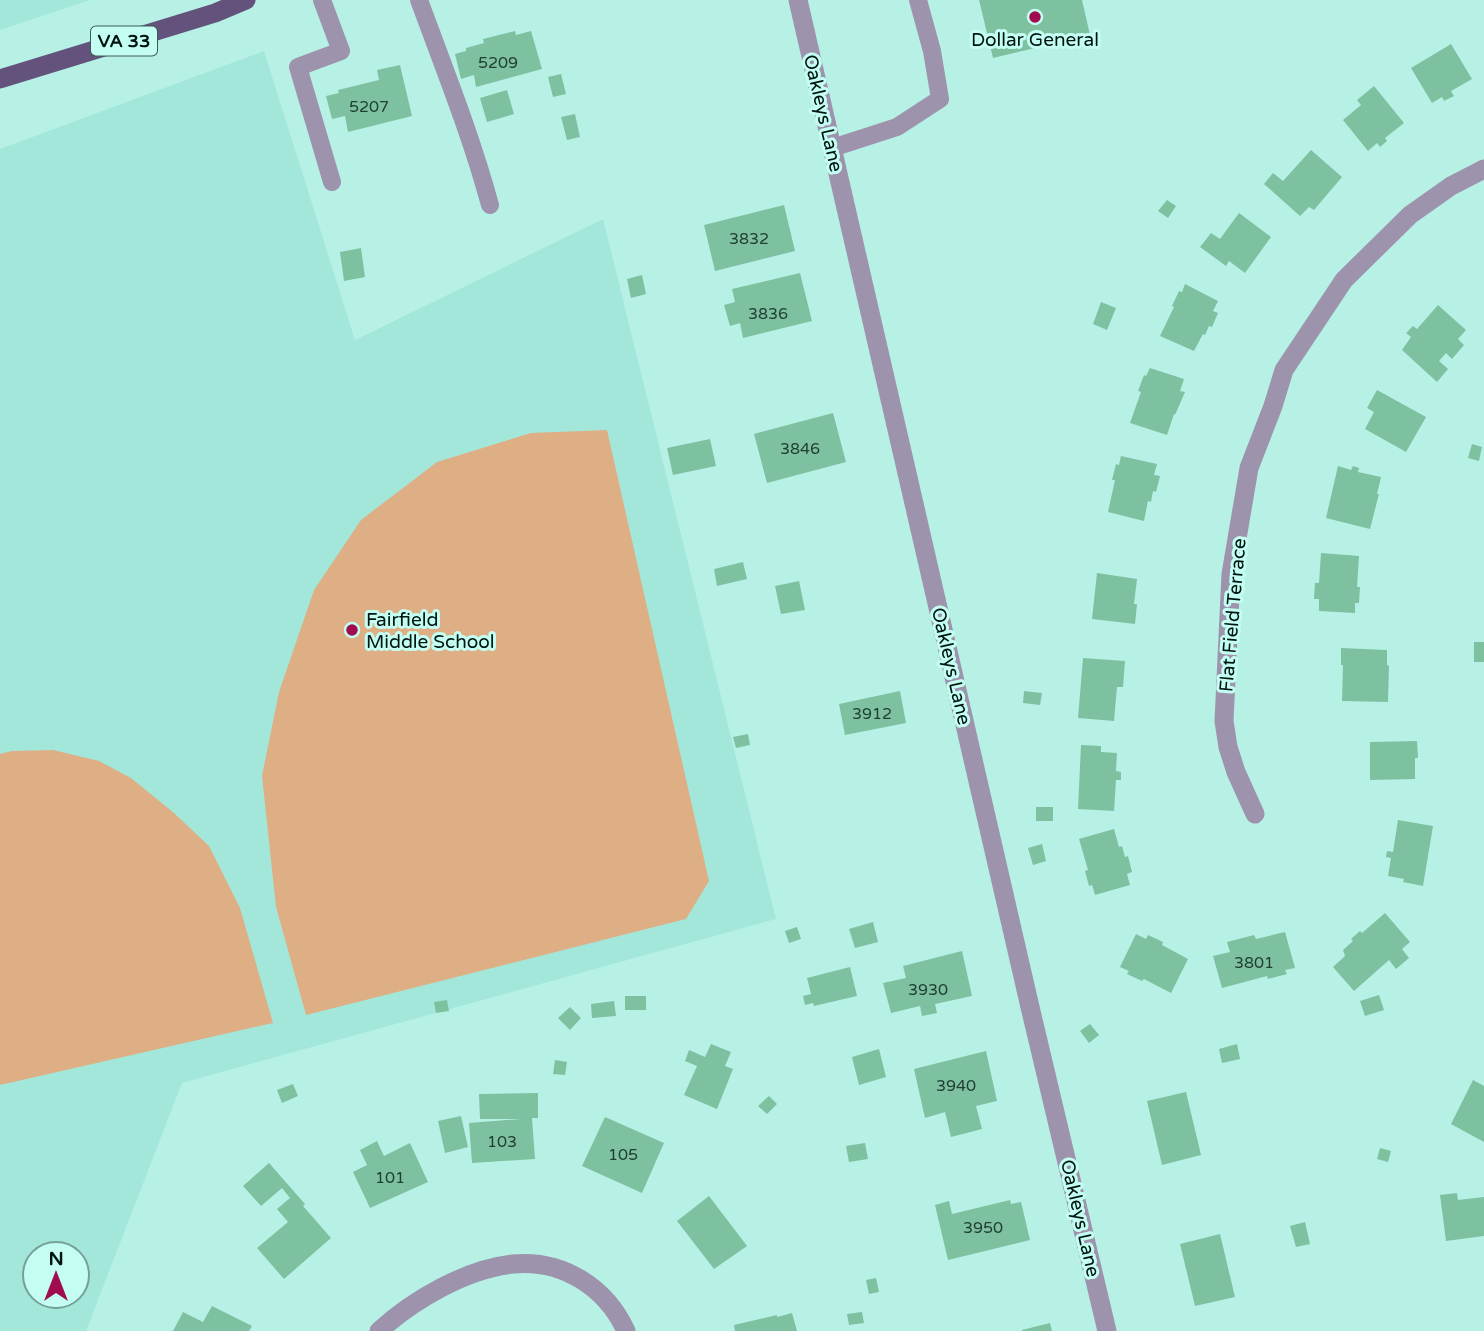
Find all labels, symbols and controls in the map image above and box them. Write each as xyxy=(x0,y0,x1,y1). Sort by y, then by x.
marker: Dollar General xyxy=(1027,9,1043,25)
road number: VA 33 xyxy=(91,26,157,56)
place label: Dollar General xyxy=(971,29,1099,51)
street label: Oakleys Lane xyxy=(799,52,847,174)
house number: 5209 xyxy=(478,53,518,73)
house number: 5207 xyxy=(349,97,389,117)
house number: 3832 xyxy=(729,229,769,249)
house number: 3836 xyxy=(748,304,788,324)
house number: 3846 xyxy=(780,439,820,459)
street label: Flat Field Terrace xyxy=(1215,537,1251,693)
street label: Oakleys Lane xyxy=(927,605,975,727)
place label: Fairfield Middle School xyxy=(366,609,495,653)
marker: Fairfield Middle School xyxy=(344,622,360,638)
house number: 3912 xyxy=(852,704,892,724)
house number: 3801 xyxy=(1234,953,1274,973)
house number: 3930 xyxy=(908,980,948,1000)
house number: 3940 xyxy=(936,1076,976,1096)
house number: 103 xyxy=(487,1132,517,1152)
house number: 105 xyxy=(608,1145,638,1165)
street label: Oakleys Lane xyxy=(1056,1157,1104,1279)
house number: 101 xyxy=(375,1168,405,1188)
house number: 3950 xyxy=(963,1218,1003,1238)
north arrow xyxy=(21,1240,91,1310)
text: N xyxy=(48,1248,64,1270)

